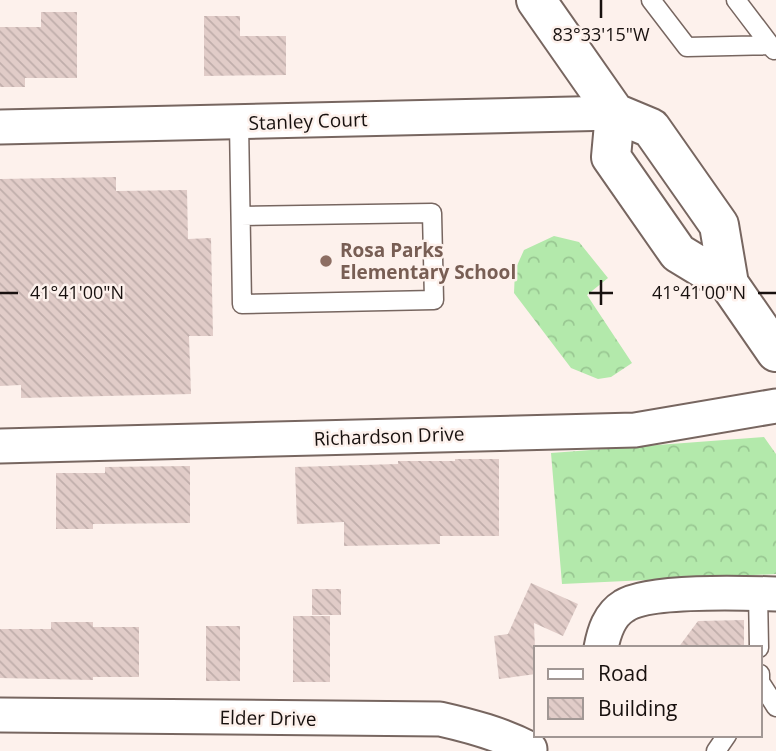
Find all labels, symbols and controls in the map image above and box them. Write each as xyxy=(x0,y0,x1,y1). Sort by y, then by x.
text: 83°33'15"W xyxy=(552,22,650,46)
street label: Stanley Court xyxy=(248,106,368,136)
place label: Rosa Parks Elementary School xyxy=(340,237,516,285)
marker: Rosa Parks Elementary School xyxy=(318,253,334,269)
text: 41°41'00"N xyxy=(30,280,124,304)
text: 41°41'00"N xyxy=(652,280,746,304)
street label: Richardson Drive xyxy=(313,420,465,452)
legend xyxy=(534,646,762,737)
text: Road xyxy=(598,659,648,687)
text: Building xyxy=(598,694,677,722)
street label: Elder Drive xyxy=(219,704,317,732)

